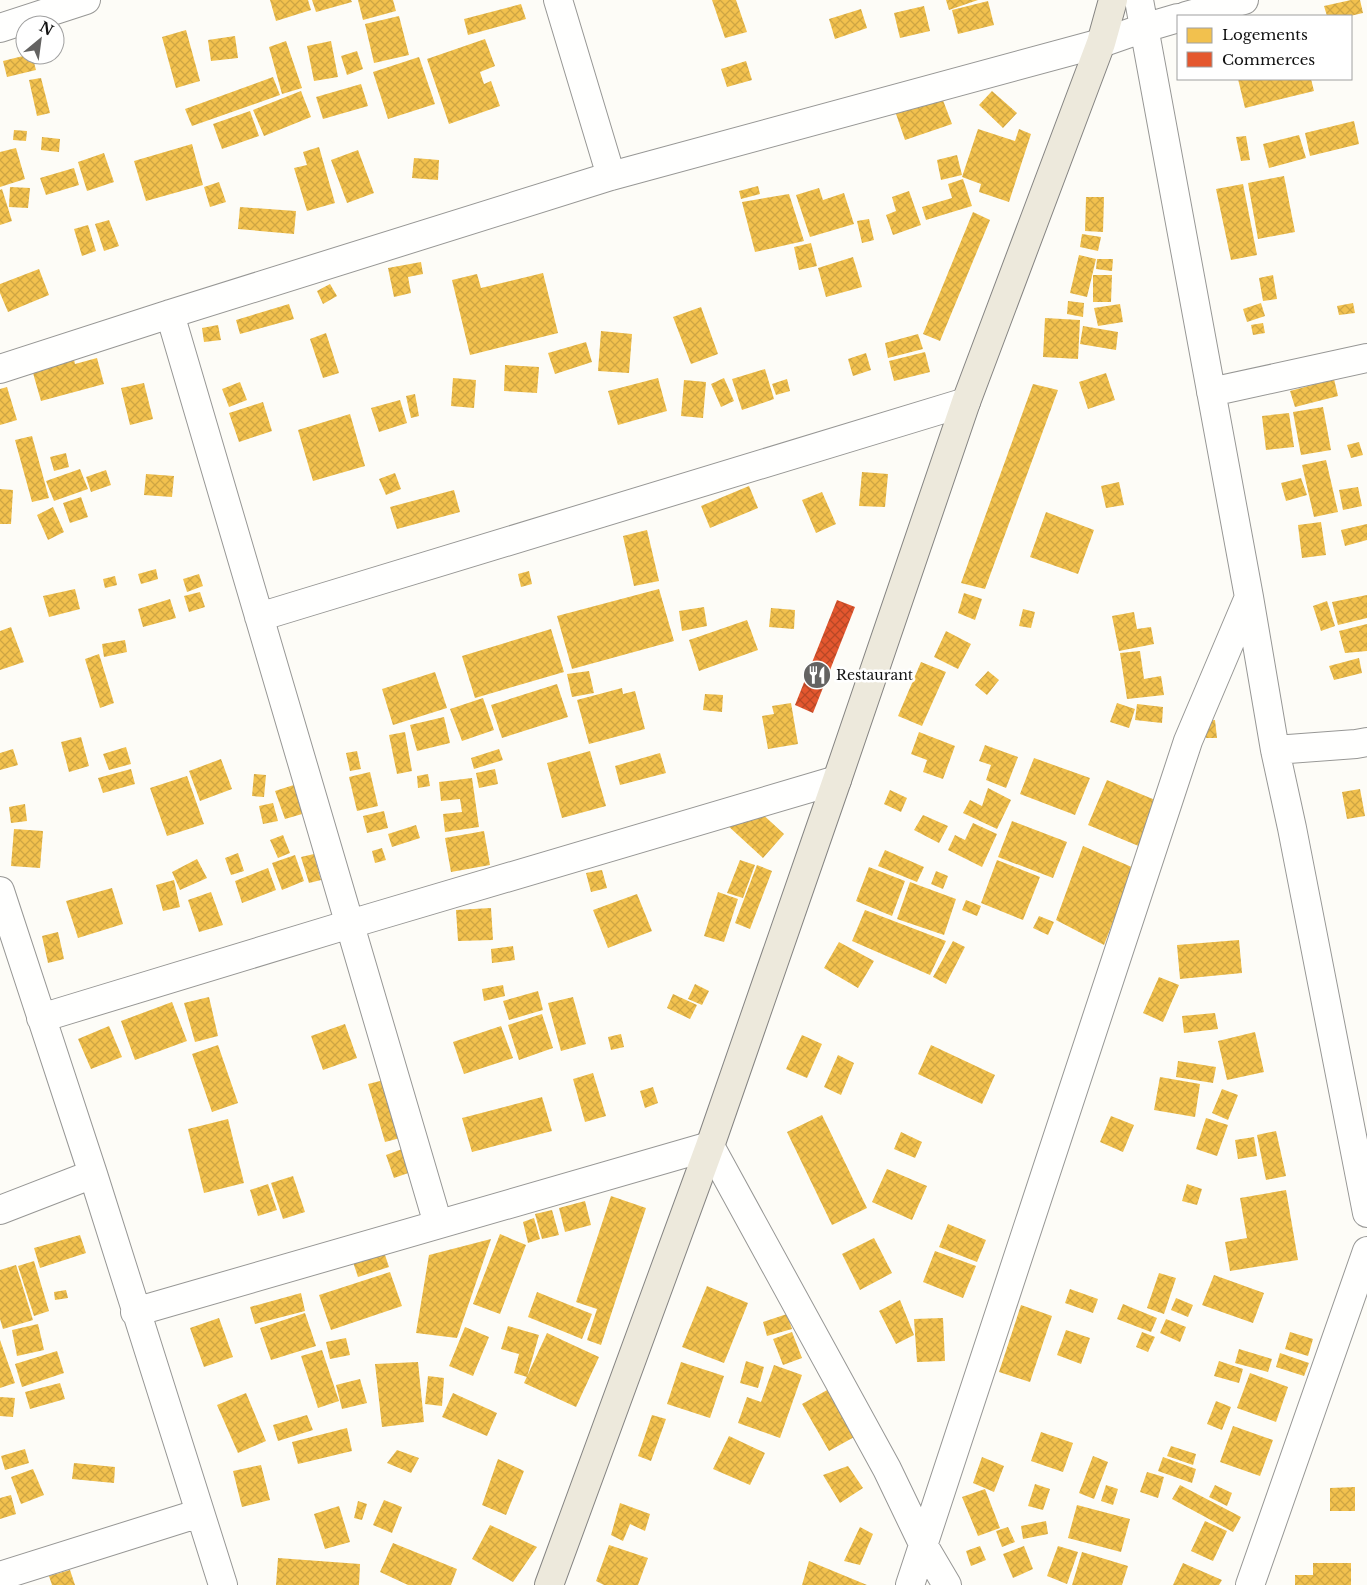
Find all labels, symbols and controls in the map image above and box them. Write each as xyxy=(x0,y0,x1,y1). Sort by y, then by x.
north arrow xyxy=(15,15,65,65)
legend xyxy=(1177,15,1352,80)
text: N xyxy=(36,18,56,40)
text: Logements xyxy=(1222,25,1308,44)
text: Commerces xyxy=(1222,50,1315,69)
restaurant icon: Restaurant xyxy=(802,660,832,690)
place label: Restaurant xyxy=(836,666,914,684)

